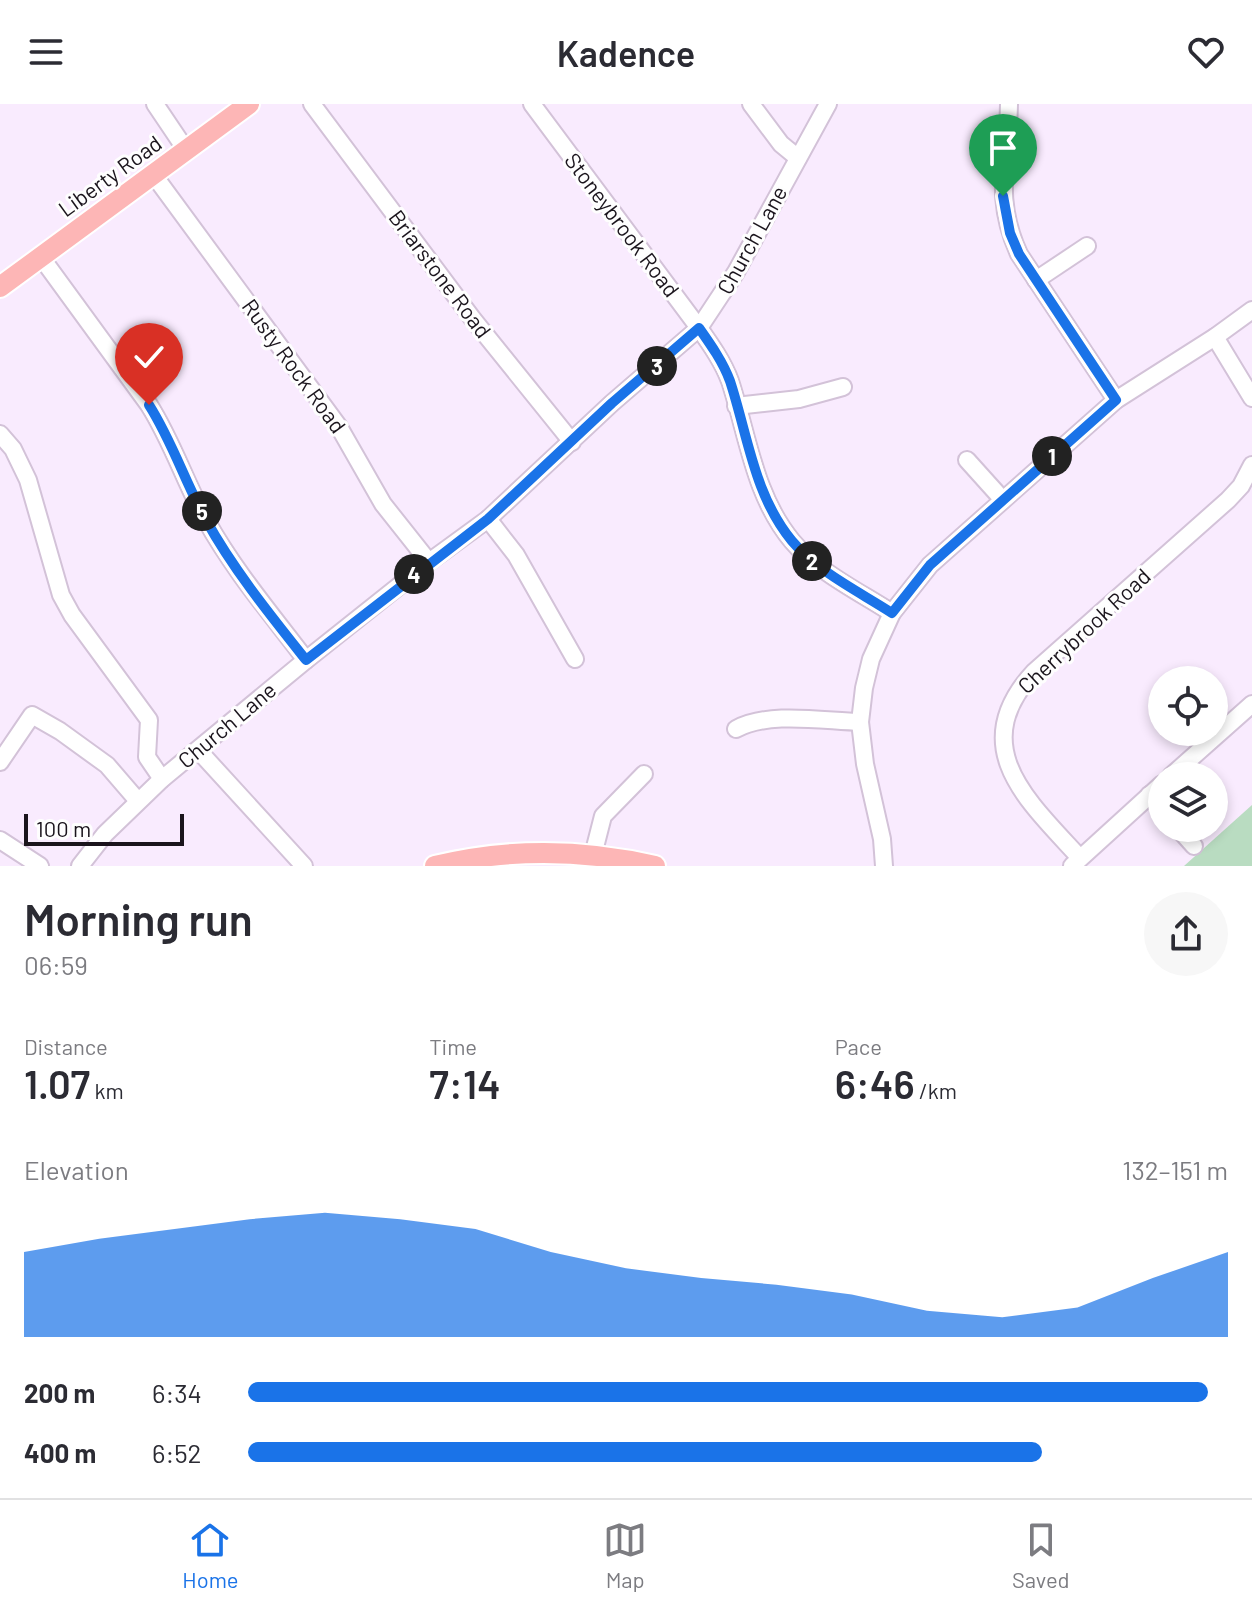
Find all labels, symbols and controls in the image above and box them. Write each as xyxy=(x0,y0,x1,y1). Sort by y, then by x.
icon: menu xyxy=(24,30,68,74)
icon: heart xyxy=(1184,30,1228,74)
text: Kadence xyxy=(557,31,695,74)
pin xyxy=(969,114,1037,196)
icon: arrive xyxy=(981,126,1025,170)
street label: Liberty Road xyxy=(53,129,166,221)
street label: Stoneybrook Road xyxy=(560,147,685,302)
street label: Church Lane xyxy=(711,181,792,298)
street label: Briarstone Road xyxy=(384,204,497,342)
street label: Rusty Rock Road xyxy=(237,293,352,437)
pin xyxy=(115,323,183,405)
icon: check xyxy=(127,335,171,379)
pin: 3 xyxy=(637,346,677,386)
text: 3 xyxy=(651,353,663,379)
pin: 1 xyxy=(1032,436,1072,476)
text: 1 xyxy=(1048,443,1056,469)
pin: 5 xyxy=(182,491,222,531)
text: 5 xyxy=(196,498,208,524)
pin: 2 xyxy=(792,541,832,581)
text: 2 xyxy=(806,548,818,574)
pin: 4 xyxy=(394,554,434,594)
text: 4 xyxy=(407,561,421,587)
street label: Cherrybrook Road xyxy=(1012,562,1155,698)
map controls xyxy=(1148,666,1228,842)
button: locate xyxy=(1148,666,1228,746)
street label: Church Lane xyxy=(172,676,281,773)
button: layers xyxy=(1148,762,1228,842)
scale bar xyxy=(24,810,184,846)
text: 100 m xyxy=(36,815,91,841)
text: Morning run xyxy=(24,892,253,945)
button: share xyxy=(1144,892,1228,976)
text: 06:59 xyxy=(24,949,88,980)
text: Distance xyxy=(24,1033,108,1059)
text: Time xyxy=(429,1033,477,1059)
text: Pace xyxy=(835,1033,882,1059)
text: 1.07 xyxy=(24,1059,90,1107)
text: 7:14 xyxy=(429,1059,501,1107)
text: 6:46 xyxy=(835,1059,915,1107)
text: km xyxy=(90,1077,124,1103)
text: /km xyxy=(915,1077,957,1103)
text: Elevation xyxy=(24,1154,129,1185)
text: 132–151 m xyxy=(1122,1154,1228,1185)
text: 200 m xyxy=(24,1377,95,1408)
text: 6:34 xyxy=(152,1377,202,1408)
text: 400 m xyxy=(24,1437,96,1468)
text: 6:52 xyxy=(152,1437,202,1468)
tab: Home xyxy=(182,1518,239,1592)
tab: Map xyxy=(603,1518,647,1592)
tab: Saved xyxy=(1012,1518,1070,1592)

